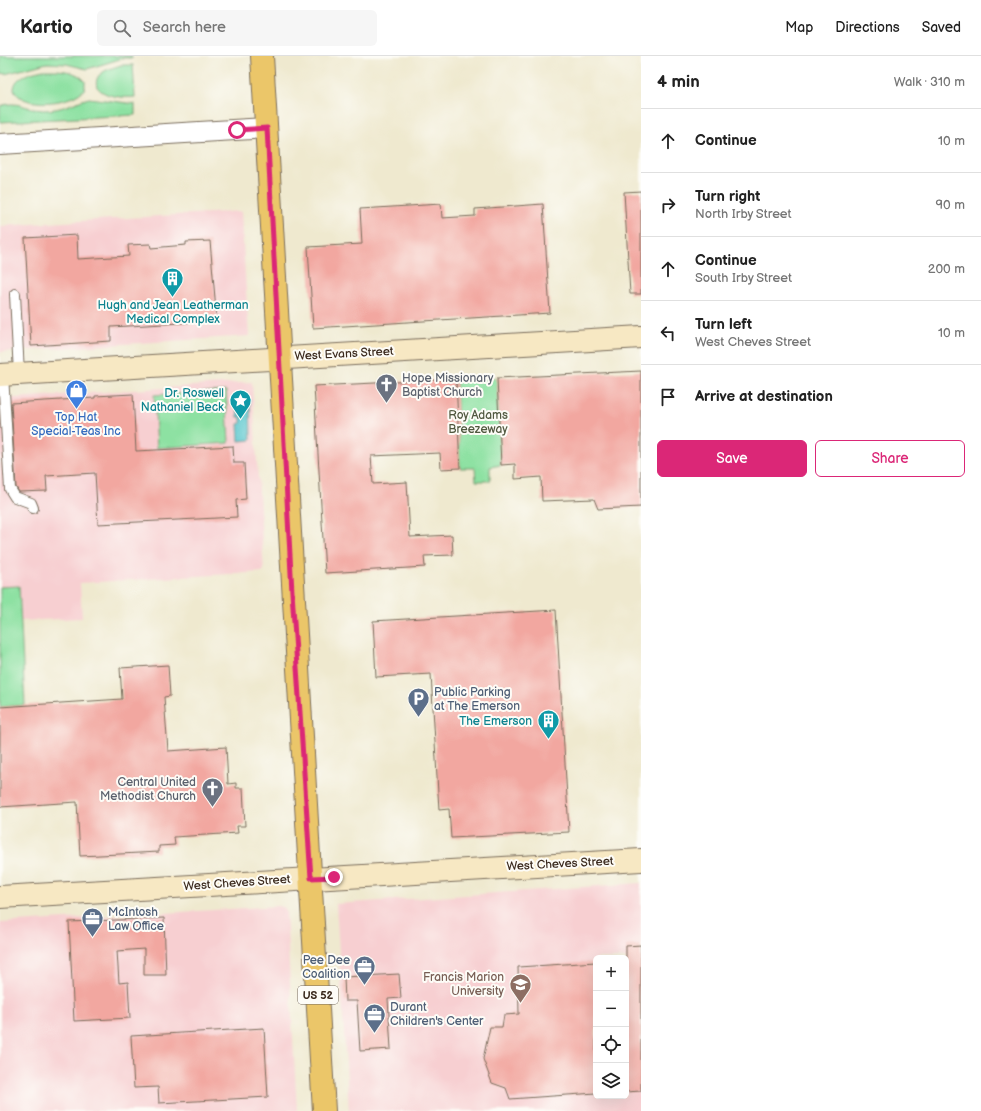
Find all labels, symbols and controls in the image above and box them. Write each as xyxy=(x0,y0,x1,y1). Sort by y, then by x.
search box xyxy=(97,10,377,46)
text: Kartio xyxy=(20,16,73,39)
icon: search xyxy=(111,17,133,39)
text: Search here xyxy=(143,18,226,37)
text: Map xyxy=(785,19,813,36)
text: Directions xyxy=(835,19,900,36)
text: Saved xyxy=(922,19,961,36)
text: 4 min xyxy=(657,72,700,92)
text: Walk · 310 m xyxy=(894,74,965,90)
route start xyxy=(228,121,246,139)
icon: ahead xyxy=(657,130,679,152)
text: Continue xyxy=(695,131,757,150)
text: 10 m xyxy=(938,133,965,149)
text: Turn right xyxy=(695,187,760,206)
icon: right xyxy=(657,194,679,216)
text: 90 m xyxy=(936,197,965,213)
text: North Irby Street xyxy=(695,206,792,222)
text: Continue xyxy=(695,251,757,270)
icon: ahead xyxy=(657,258,679,280)
text: 200 m xyxy=(928,261,965,277)
building icon: Hugh and Jean Leatherman Medical Complex xyxy=(160,265,186,298)
text: South Irby Street xyxy=(695,270,792,286)
place label: Hugh and Jean Leatherman Medical Complex xyxy=(98,298,249,327)
text: Turn left xyxy=(695,315,752,334)
icon: left xyxy=(657,322,679,344)
text: 10 m xyxy=(938,325,965,341)
text: West Cheves Street xyxy=(695,334,811,350)
street label: West Evans Street xyxy=(294,344,394,364)
place label: Hope Missionary Baptist Church xyxy=(402,371,494,400)
church icon: Hope Missionary Baptist Church xyxy=(373,372,399,405)
shop icon: Top Hat Special-Teas Inc xyxy=(63,377,89,410)
place label: Dr. Roswell Nathaniel Beck xyxy=(141,386,224,415)
icon: arrive xyxy=(657,386,679,408)
place icon: Dr. Roswell Nathaniel Beck xyxy=(227,387,253,420)
text: Arrive at destination xyxy=(695,387,833,406)
park label: Roy Adams Breezeway xyxy=(448,408,508,437)
place label: Top Hat Special-Teas Inc xyxy=(31,410,121,439)
button: Save xyxy=(657,440,807,477)
button: Share xyxy=(815,440,965,477)
place label: Public Parking at The Emerson xyxy=(434,685,520,714)
parking icon: Public Parking at The Emerson xyxy=(406,686,432,719)
building icon: The Emerson xyxy=(535,708,561,741)
place label: The Emerson xyxy=(459,714,532,729)
place label: Central United Methodist Church xyxy=(100,775,196,804)
church icon: Central United Methodist Church xyxy=(199,776,225,809)
street label: West Cheves Street xyxy=(506,854,614,874)
route end xyxy=(325,868,343,886)
street label: West Cheves Street xyxy=(183,872,291,894)
place label: McIntosh Law Office xyxy=(108,905,164,934)
office icon: McIntosh Law Office xyxy=(79,906,105,939)
place label: Pee Dee Coalition xyxy=(302,953,350,982)
office icon: Pee Dee Coalition xyxy=(352,954,378,987)
map controls xyxy=(593,955,629,1099)
button: + xyxy=(593,955,629,991)
place label: Francis Marion University xyxy=(423,970,505,999)
school or university icon: Francis Marion University xyxy=(507,971,533,1004)
road number: US 52 xyxy=(298,986,338,1004)
button: − xyxy=(593,991,629,1027)
place label: Durant Children's Center xyxy=(390,1000,484,1029)
office icon: Durant Children's Center xyxy=(361,1001,387,1034)
button: locate xyxy=(593,1027,629,1063)
button: layers xyxy=(593,1063,629,1099)

